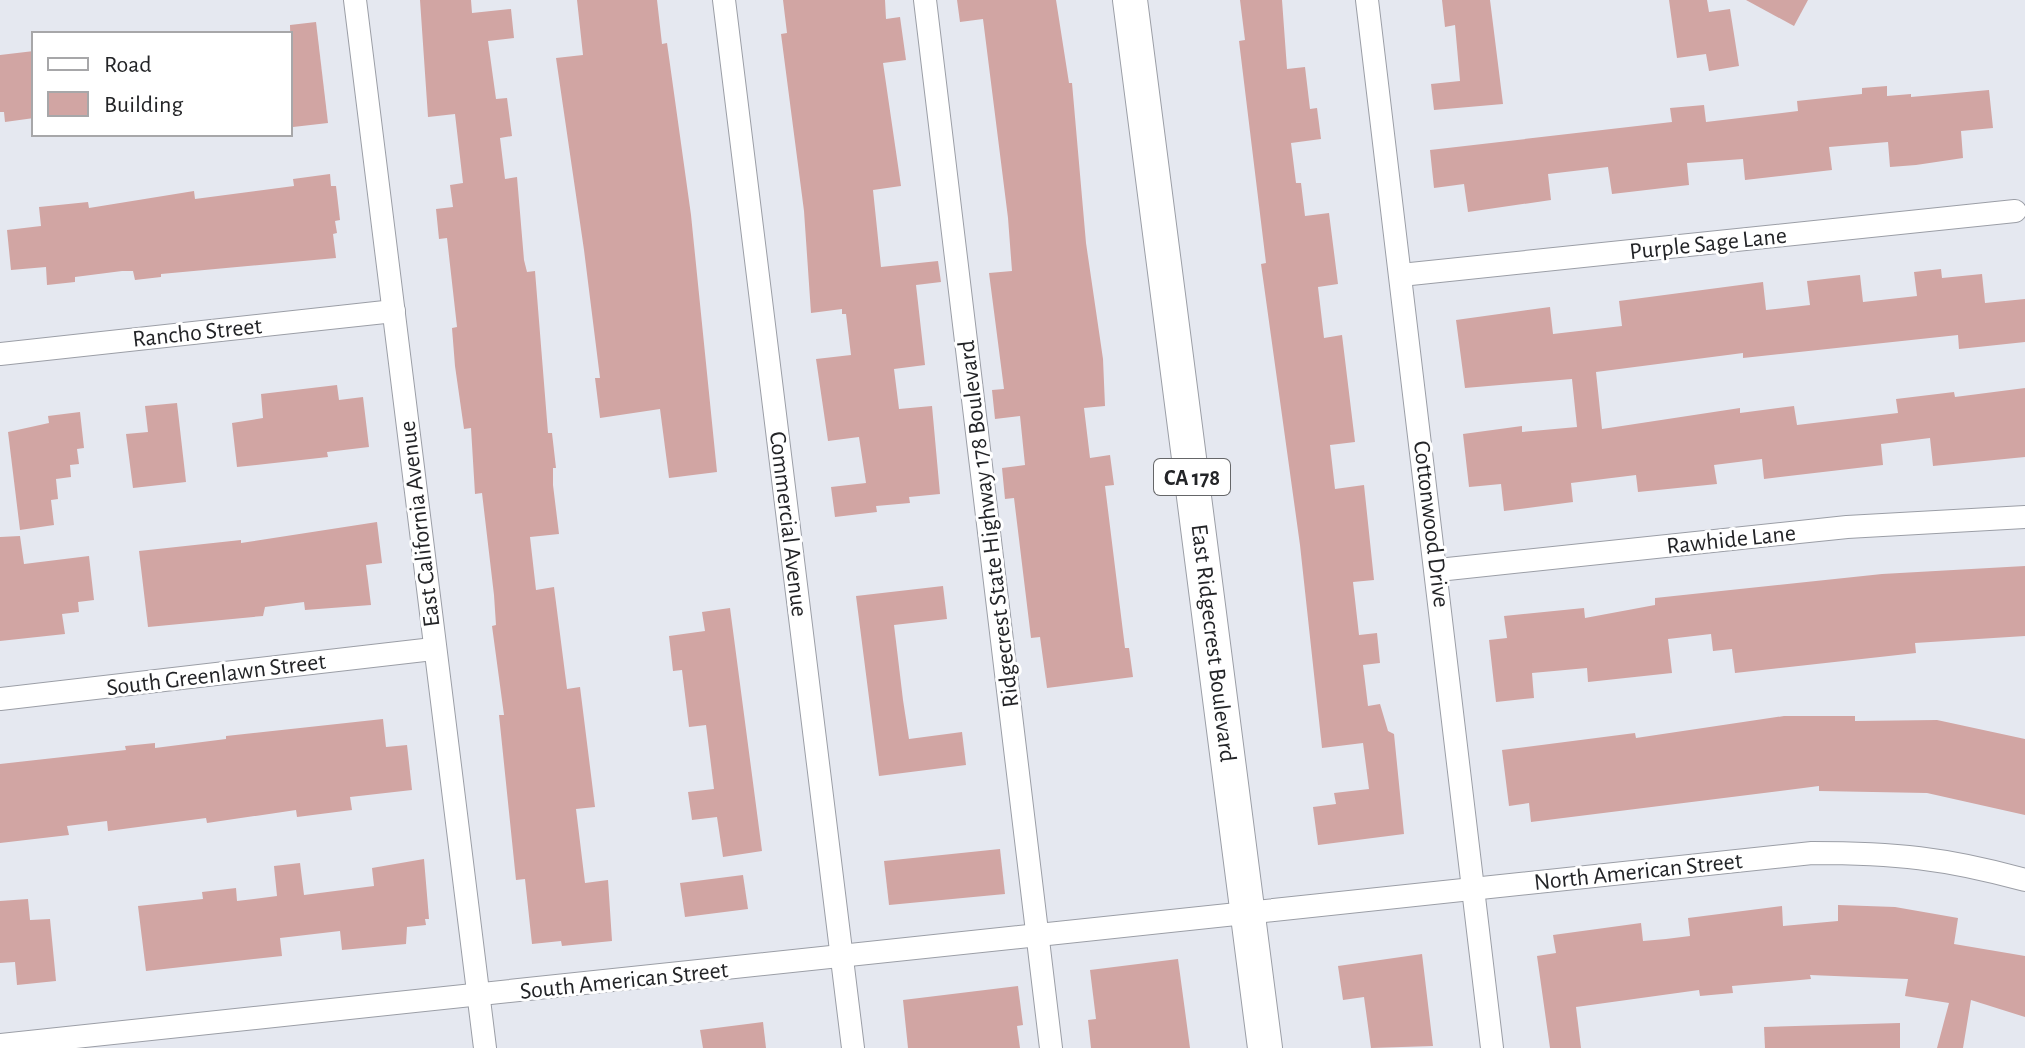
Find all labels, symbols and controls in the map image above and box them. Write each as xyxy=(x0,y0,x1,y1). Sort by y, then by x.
legend xyxy=(32,32,292,136)
text: Road xyxy=(104,53,152,77)
text: Building xyxy=(104,93,183,117)
street label: Purple Sage Lane xyxy=(1628,224,1788,264)
street label: Rancho Street xyxy=(131,314,263,352)
street label: Ridgecrest State Highway 178 Boulevard xyxy=(955,339,1023,709)
street label: East California Avenue xyxy=(395,420,445,628)
street label: Commercial Avenue xyxy=(765,430,811,618)
street label: Cottonwood Drive xyxy=(1409,439,1453,609)
road number: CA 178 xyxy=(1154,459,1230,495)
street label: Rawhide Lane xyxy=(1665,521,1797,559)
street label: East Ridgecrest Boulevard xyxy=(1186,523,1240,764)
street label: South Greenlawn Street xyxy=(105,650,328,700)
street label: North American Street xyxy=(1533,849,1744,895)
street label: South American Street xyxy=(519,958,730,1004)

